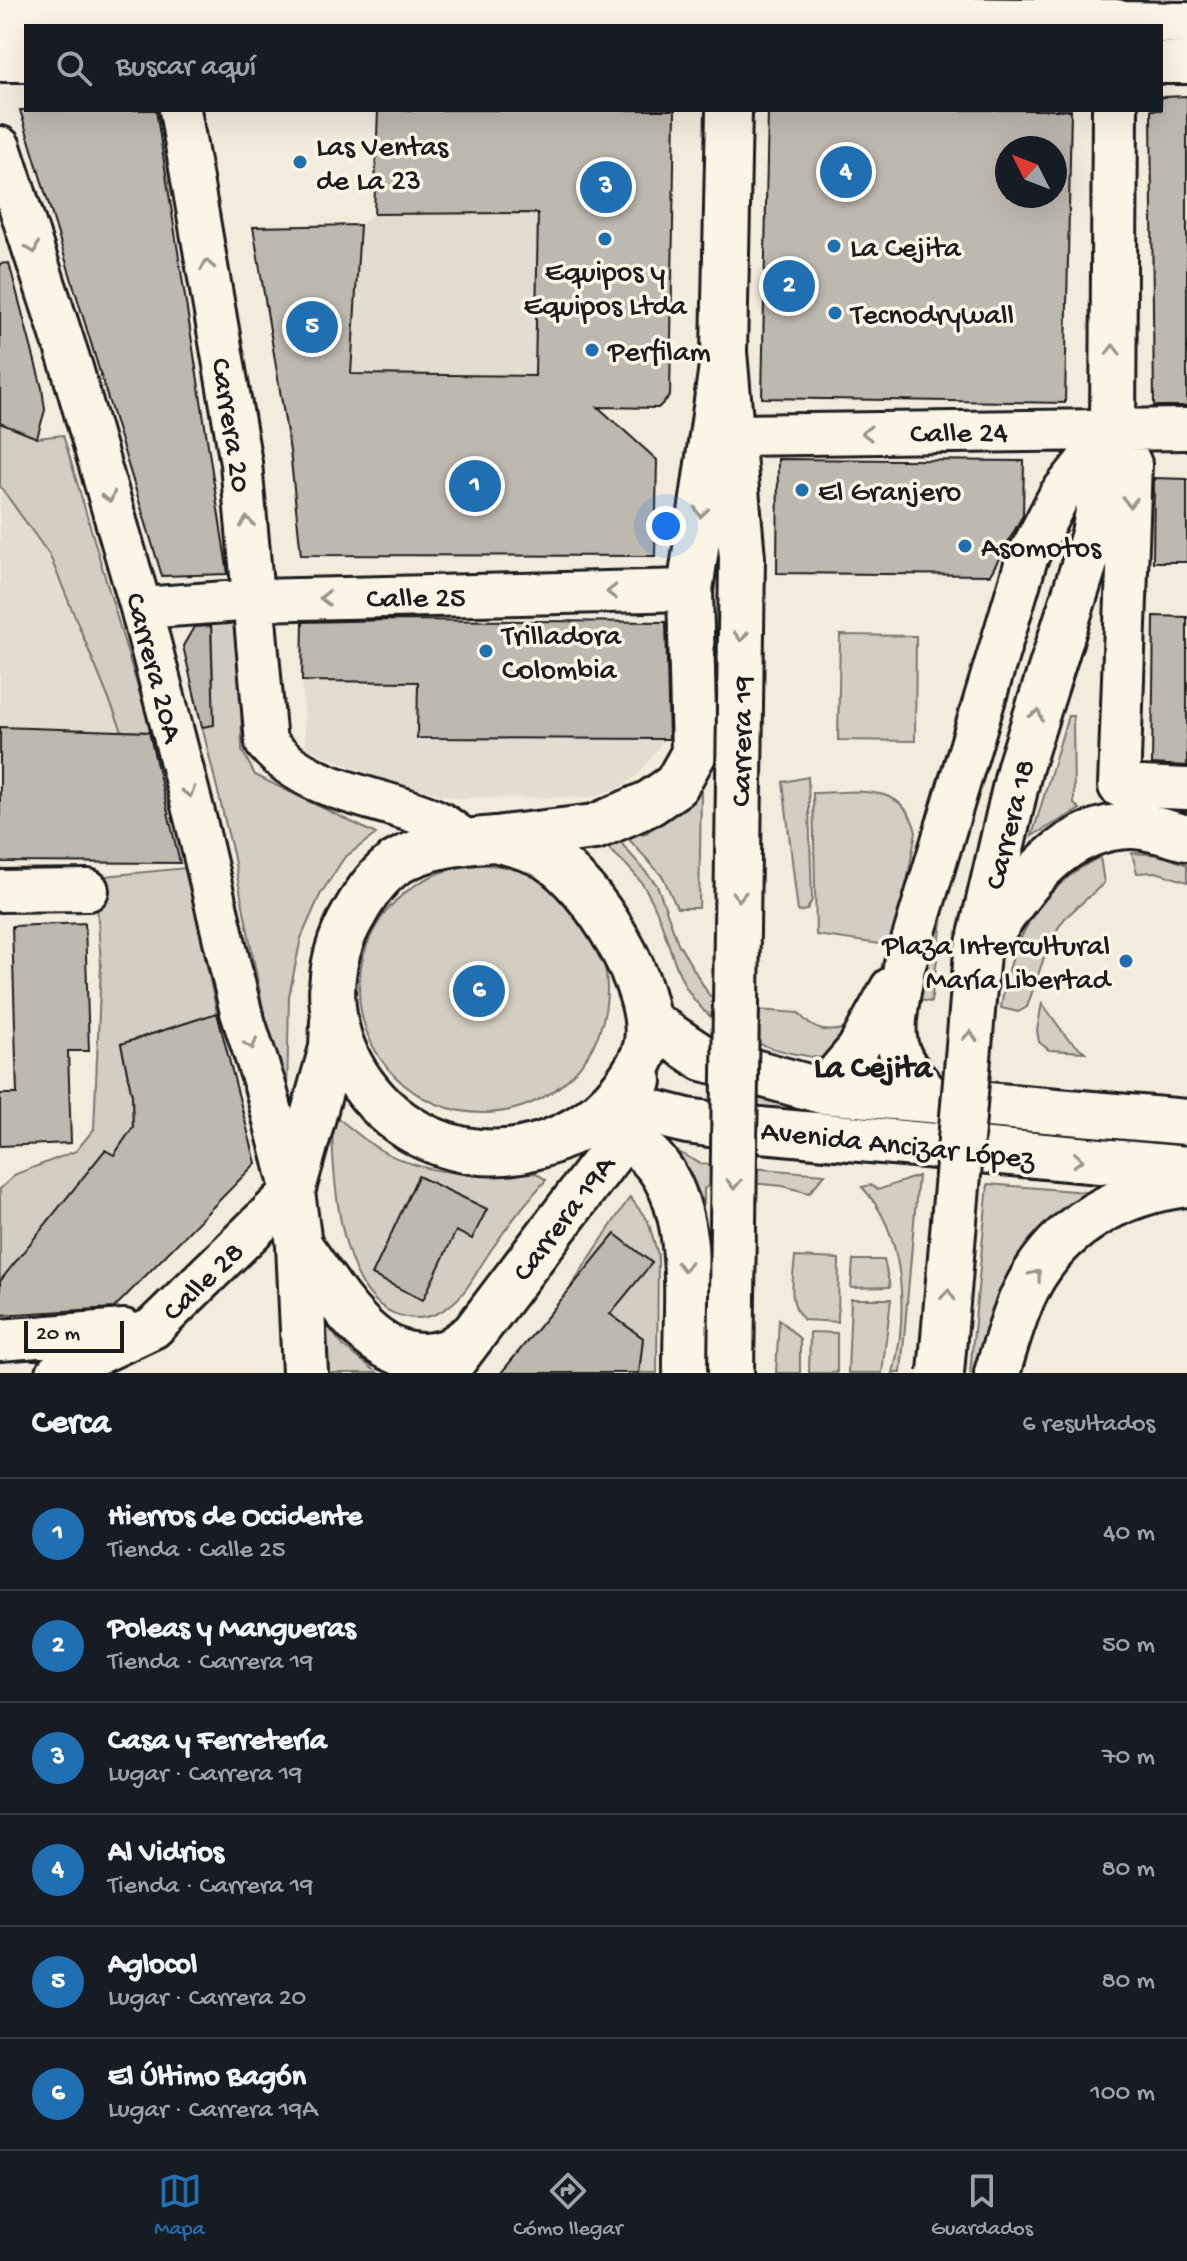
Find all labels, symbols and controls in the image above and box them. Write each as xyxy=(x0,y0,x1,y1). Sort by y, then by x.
search box xyxy=(24,24,1163,112)
icon: search xyxy=(52,46,96,90)
text: Buscar aquí xyxy=(116,51,256,86)
place label: Las Ventas de La 23 xyxy=(316,132,449,201)
north arrow xyxy=(995,136,1067,208)
pin: 4 xyxy=(820,142,872,202)
marker: Las Ventas de La 23 xyxy=(291,153,309,171)
pin: 3 xyxy=(580,157,632,217)
marker: Equipos y Equipos Ltda xyxy=(596,230,614,248)
place label: La Cejita xyxy=(850,233,962,268)
marker: La Cejita xyxy=(825,237,843,255)
one-way arrow xyxy=(24,241,40,254)
pin: 2 xyxy=(763,256,815,316)
place label: Equipos y Equipos Ltda xyxy=(523,257,688,326)
one-way arrow xyxy=(199,259,216,272)
pin: 5 xyxy=(286,297,338,357)
place label: Tecnodrywall xyxy=(849,300,1014,335)
marker: Tecnodrywall xyxy=(826,304,844,322)
place label: Perfilam xyxy=(607,337,711,372)
marker: Perfilam xyxy=(583,341,601,359)
one-way arrow xyxy=(1104,343,1122,356)
street label: Carrera 20 xyxy=(201,356,256,495)
street label: Calle 24 xyxy=(910,417,1008,454)
one-way arrow xyxy=(860,424,873,442)
pin: 1 xyxy=(449,456,501,516)
place label: El Granjero xyxy=(818,477,961,512)
marker: El Granjero xyxy=(793,481,811,499)
one-way arrow xyxy=(100,489,116,503)
one-way arrow xyxy=(1121,496,1138,509)
one-way arrow xyxy=(693,505,710,519)
your location xyxy=(646,506,686,546)
one-way arrow xyxy=(238,515,255,528)
place label: Asomotos xyxy=(981,533,1102,568)
marker: Asomotos xyxy=(956,537,974,555)
street label: Calle 25 xyxy=(366,582,466,619)
one-way arrow xyxy=(605,583,618,601)
street label: Carrera 20A xyxy=(115,590,189,748)
one-way arrow xyxy=(318,590,331,607)
place label: Trilladora Colombia xyxy=(500,621,622,690)
one-way arrow xyxy=(732,630,750,643)
marker: Trilladora Colombia xyxy=(477,642,495,660)
street label: Carrera 19 xyxy=(726,675,763,807)
one-way arrow xyxy=(1028,708,1044,722)
street label: Carrera 18 xyxy=(979,757,1045,894)
one-way arrow xyxy=(179,785,196,799)
one-way arrow xyxy=(730,890,748,903)
place label: Plaza Intercultural María Libertad xyxy=(881,931,1112,1000)
marker: Plaza Intercultural María Libertad xyxy=(1117,952,1135,970)
pin: 6 xyxy=(453,961,505,1021)
one-way arrow xyxy=(962,1029,979,1042)
one-way arrow xyxy=(242,1037,258,1051)
district label: La Cejita xyxy=(814,1051,934,1089)
street label: Avenida Ancizar López xyxy=(759,1116,1037,1179)
street label: Carrera 19A xyxy=(507,1149,625,1290)
one-way arrow xyxy=(1072,1151,1085,1168)
one-way arrow xyxy=(726,1178,743,1191)
street label: Calle 28 xyxy=(157,1236,253,1331)
one-way arrow xyxy=(676,1260,693,1273)
one-way arrow xyxy=(1026,1269,1040,1284)
one-way arrow xyxy=(939,1288,956,1301)
scale bar xyxy=(24,1317,124,1353)
text: 20 m xyxy=(36,1322,80,1348)
text: Cerca xyxy=(32,1405,110,1445)
text: 6 resultados xyxy=(1022,1410,1155,1441)
text: Hierros de Occidente xyxy=(108,1501,362,1536)
text: 1 xyxy=(53,1519,63,1550)
text: 40 m xyxy=(1103,1519,1155,1550)
text: Tienda · Calle 25 xyxy=(108,1536,286,1567)
text: Poleas y Mangueras xyxy=(108,1613,356,1648)
text: 2 xyxy=(52,1631,64,1662)
text: 50 m xyxy=(1102,1631,1155,1662)
text: Tienda · Carrera 19 xyxy=(108,1648,313,1679)
text: Casa y Ferretería xyxy=(108,1725,327,1760)
text: 3 xyxy=(51,1743,65,1774)
text: 70 m xyxy=(1102,1743,1155,1774)
text: Lugar · Carrera 19 xyxy=(108,1760,302,1791)
text: Al Vidrios xyxy=(108,1837,224,1872)
text: 4 xyxy=(52,1855,64,1886)
text: 80 m xyxy=(1101,1855,1155,1886)
text: Tienda · Carrera 19 xyxy=(108,1872,313,1903)
text: Aglocol xyxy=(108,1949,197,1984)
text: 5 xyxy=(51,1967,65,1998)
text: 80 m xyxy=(1101,1967,1155,1998)
text: Lugar · Carrera 20 xyxy=(108,1984,306,2015)
text: El Último Bagón xyxy=(108,2061,306,2096)
text: 6 xyxy=(51,2079,65,2110)
text: 100 m xyxy=(1090,2079,1155,2110)
text: Lugar · Carrera 19A xyxy=(108,2096,318,2127)
tab: Mapa xyxy=(154,2169,205,2243)
tab: Cómo llegar xyxy=(513,2169,622,2243)
tab: Guardados xyxy=(931,2169,1033,2243)

